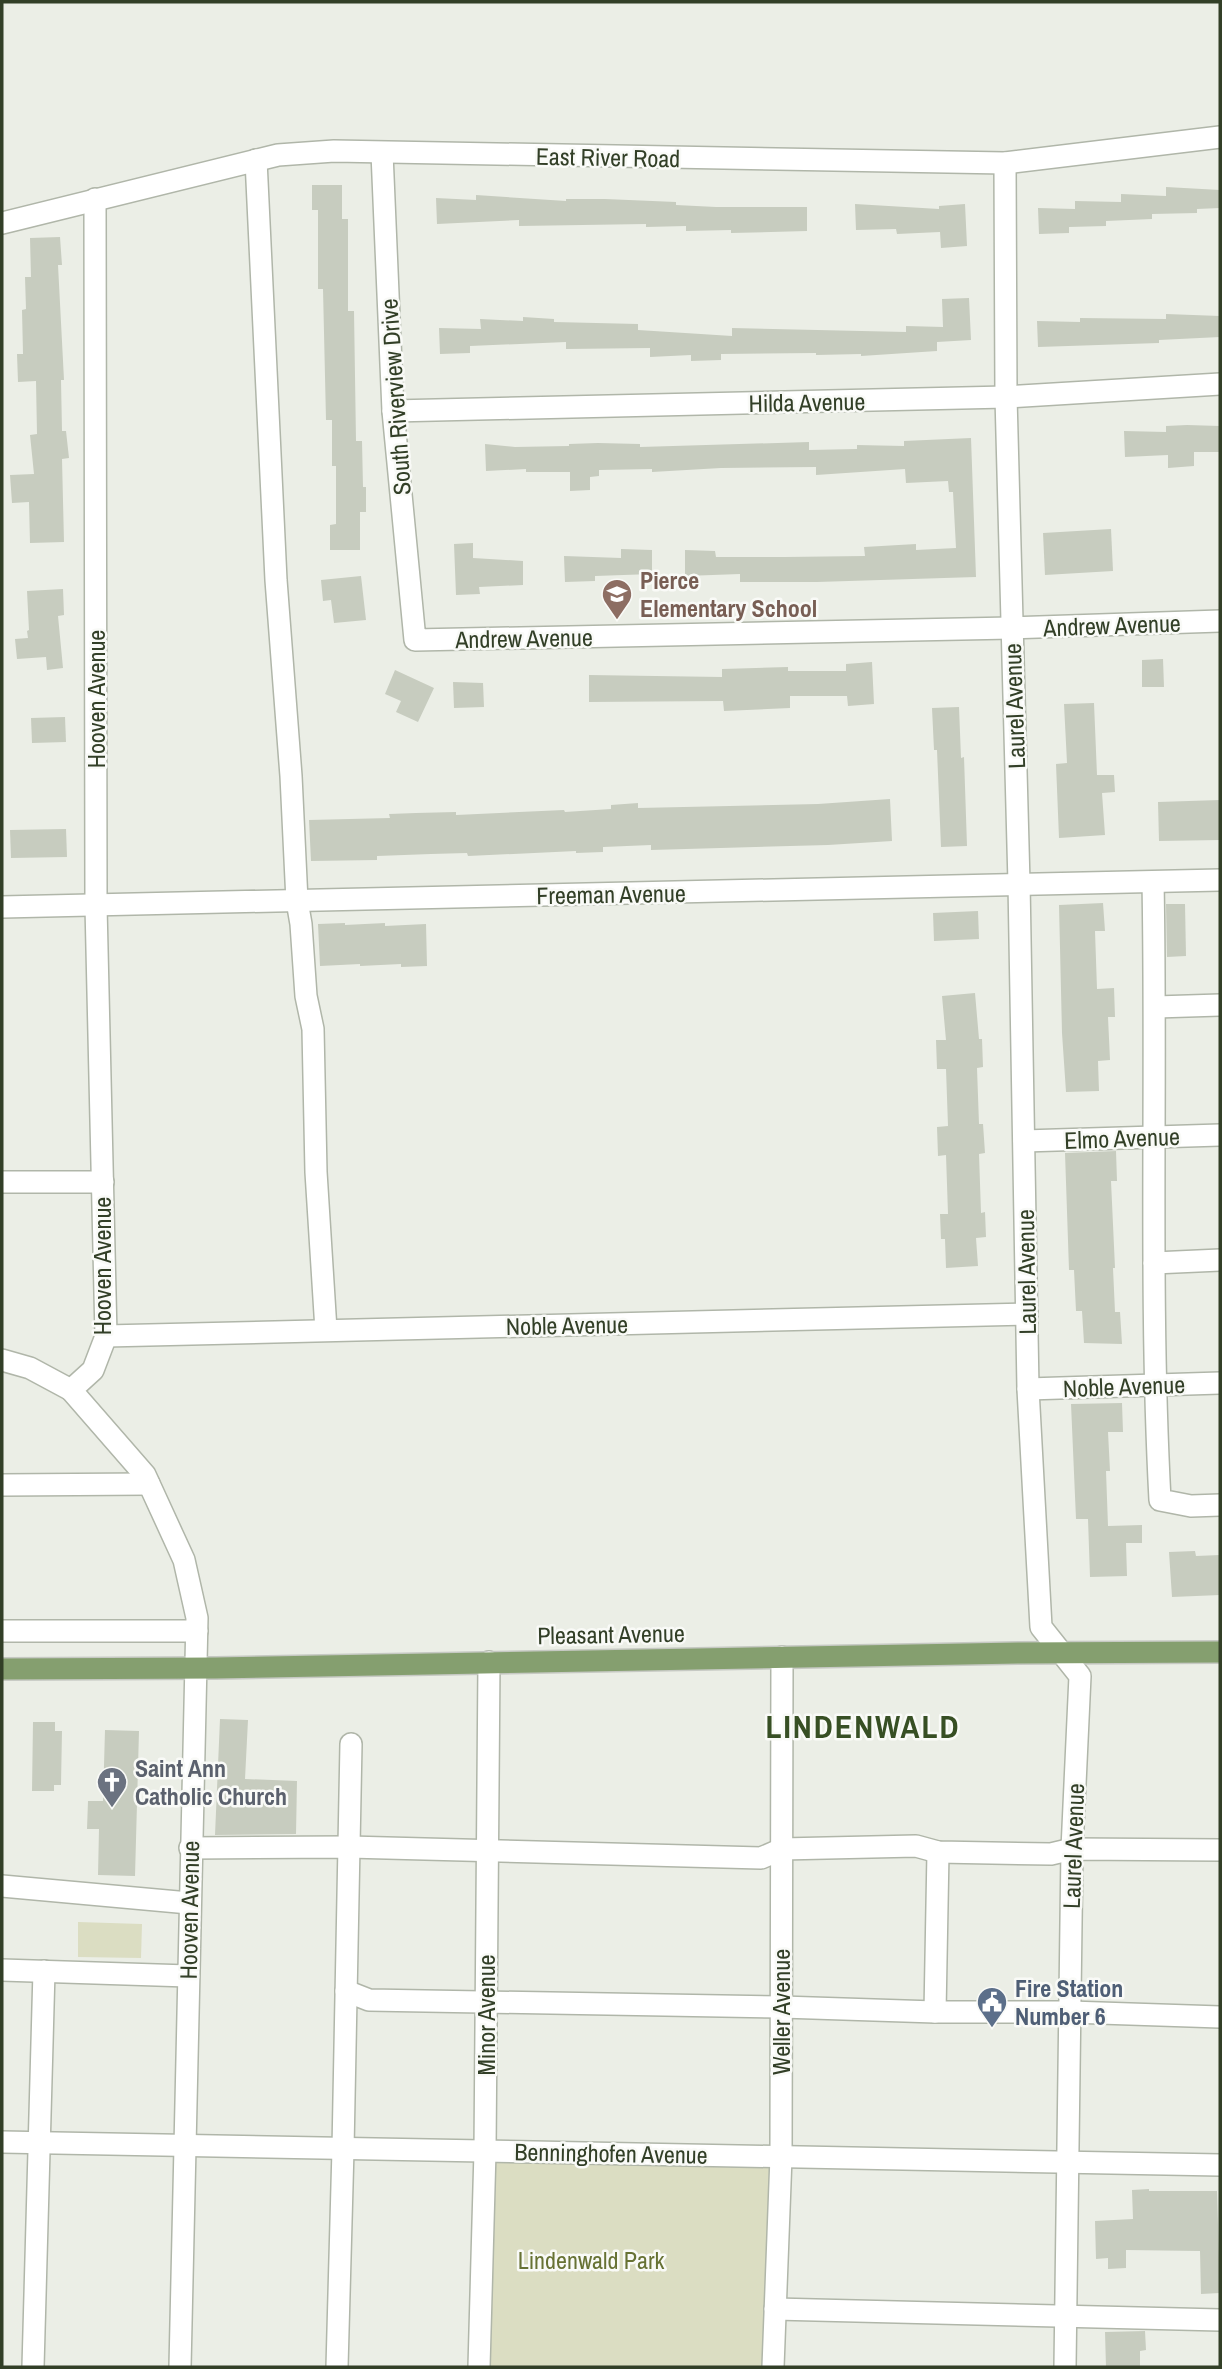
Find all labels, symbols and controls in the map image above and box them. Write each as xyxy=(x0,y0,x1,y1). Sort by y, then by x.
street label: East River Road xyxy=(536,140,680,174)
street label: South Riverview Drive xyxy=(372,298,418,496)
street label: Hilda Avenue xyxy=(748,385,866,419)
place label: Pierce Elementary School xyxy=(640,564,817,624)
school or university icon: Pierce Elementary School xyxy=(600,577,634,621)
street label: Andrew Avenue xyxy=(1042,607,1181,643)
street label: Andrew Avenue xyxy=(454,621,593,655)
street label: Hooven Avenue xyxy=(80,630,112,768)
street label: Laurel Avenue xyxy=(996,643,1032,769)
street label: Freeman Avenue xyxy=(536,877,686,911)
street label: Elmo Avenue xyxy=(1064,1120,1180,1156)
street label: Hooven Avenue xyxy=(86,1197,118,1335)
street label: Laurel Avenue xyxy=(1009,1209,1043,1335)
street label: Noble Avenue xyxy=(506,1308,628,1342)
street label: Noble Avenue xyxy=(1062,1368,1186,1404)
street label: Pleasant Avenue xyxy=(537,1617,685,1651)
district label: LINDENWALD xyxy=(766,1705,960,1748)
place label: Saint Ann Catholic Church xyxy=(135,1752,287,1812)
church icon: Saint Ann Catholic Church xyxy=(95,1765,129,1809)
street label: Laurel Avenue xyxy=(1055,1783,1091,1909)
street label: Hooven Avenue xyxy=(172,1840,206,1980)
street label: Weller Avenue xyxy=(765,1949,797,2075)
street label: Minor Avenue xyxy=(470,1954,502,2076)
place label: Fire Station Number 6 xyxy=(1015,1972,1123,2032)
public building icon: Fire Station Number 6 xyxy=(975,1985,1009,2029)
street label: Benninghofen Avenue xyxy=(514,2135,708,2171)
park label: Lindenwald Park xyxy=(518,2244,664,2276)

